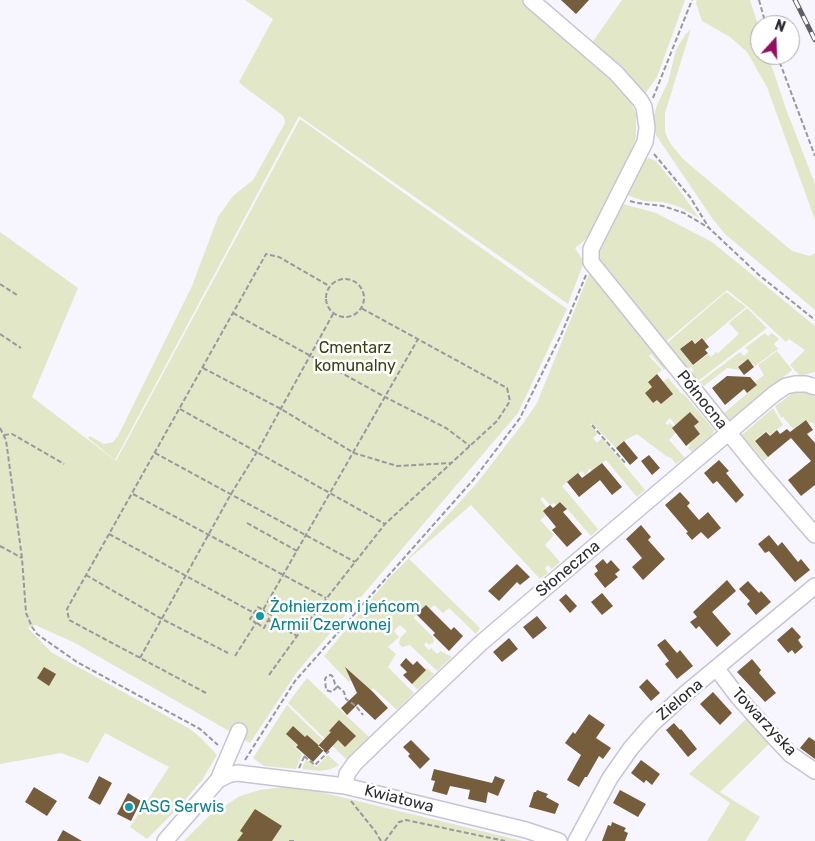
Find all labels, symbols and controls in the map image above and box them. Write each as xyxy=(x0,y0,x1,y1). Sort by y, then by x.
north arrow xyxy=(750,15,800,65)
text: N xyxy=(772,17,788,36)
park label: Cmentarz komunalny xyxy=(314,338,396,376)
street label: Północna xyxy=(673,367,731,433)
street label: Słoneczna xyxy=(532,537,604,601)
place label: Żołnierzom i jeńcom Armii Czerwonej xyxy=(270,597,420,635)
marker: Żołnierzom i jeńcom Armii Czerwonej xyxy=(254,610,266,622)
street label: Zielona xyxy=(653,675,707,725)
street label: Towarzyska xyxy=(728,684,800,760)
street label: Kwiatowa xyxy=(362,781,436,817)
place label: ASG Serwis xyxy=(139,797,224,817)
marker: ASG Serwis xyxy=(123,801,135,813)

